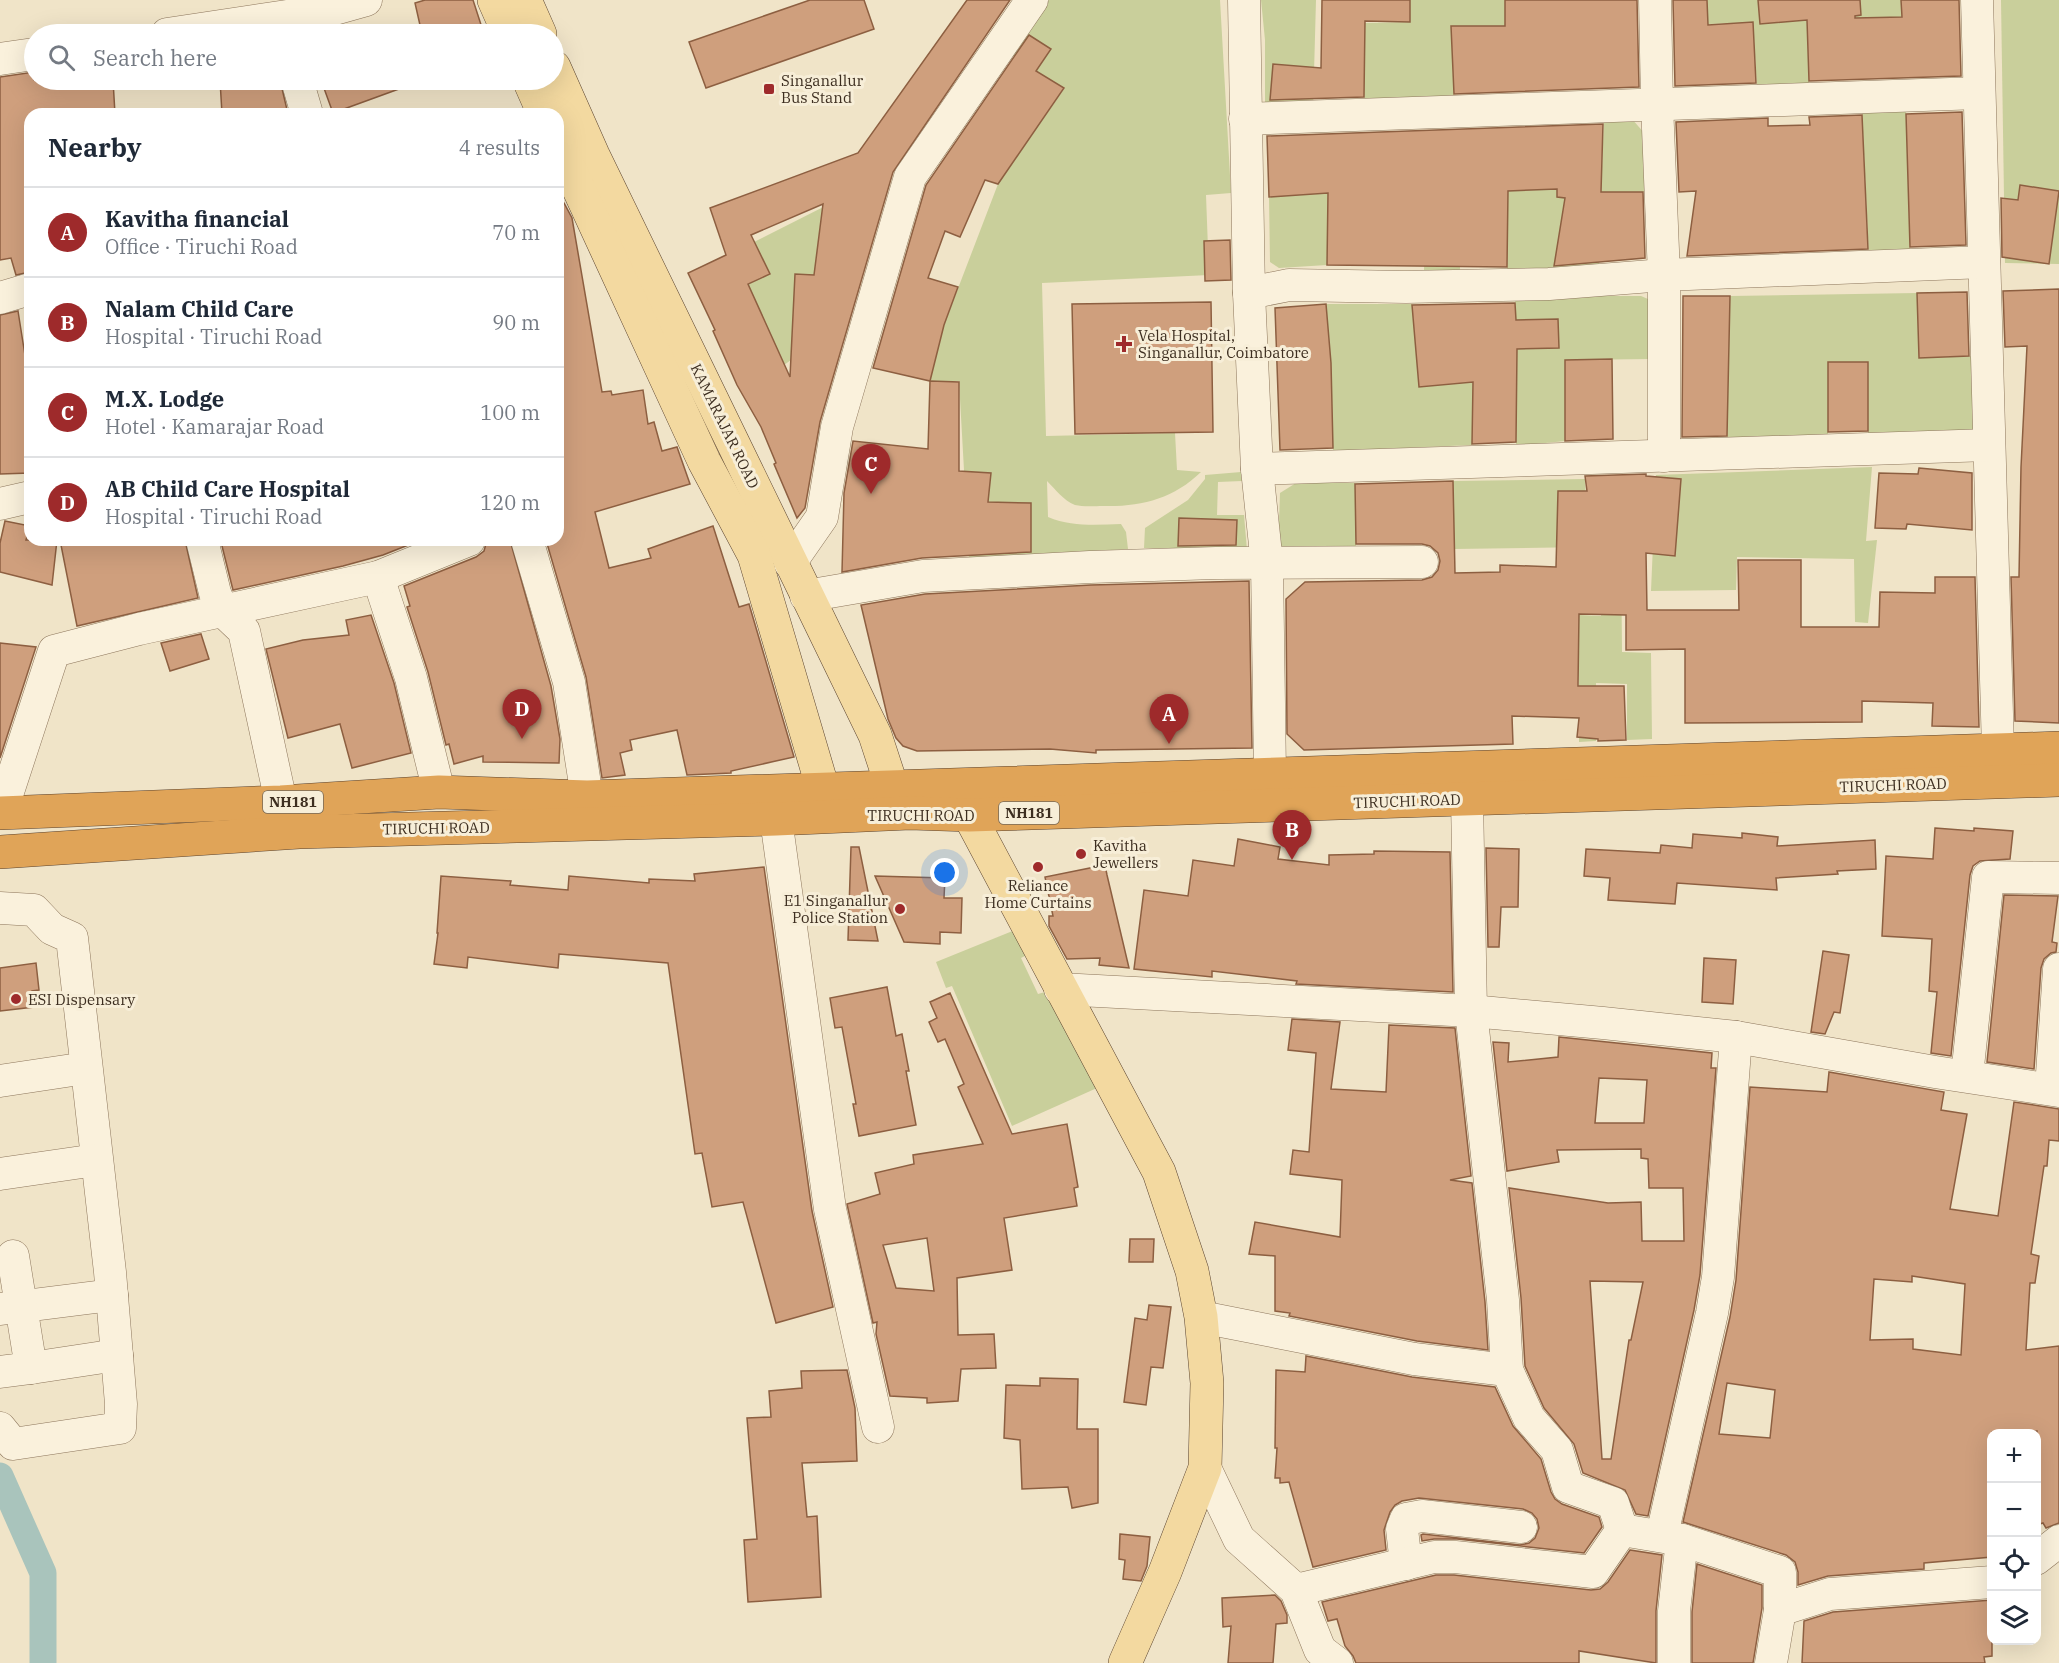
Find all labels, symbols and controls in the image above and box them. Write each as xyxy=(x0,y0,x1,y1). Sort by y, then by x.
search box xyxy=(24,24,564,90)
icon: search xyxy=(45,41,78,74)
text: Search here xyxy=(93,43,217,72)
place label: Singanallur Bus Stand xyxy=(781,71,863,107)
marker: Singanallur Bus Stand xyxy=(762,82,776,96)
text: Nearby xyxy=(48,130,142,164)
text: 4 results xyxy=(459,134,540,161)
text: Kavitha financial xyxy=(105,204,289,233)
text: A xyxy=(61,219,74,246)
text: 70 m xyxy=(492,219,540,246)
text: Office · Tiruchi Road xyxy=(105,233,298,260)
text: Nalam Child Care xyxy=(105,294,294,323)
text: B xyxy=(60,309,75,336)
text: 90 m xyxy=(492,309,540,336)
text: Hospital · Tiruchi Road xyxy=(105,323,323,350)
place label: Vela Hospital, Singanallur, Coimbatore xyxy=(1138,326,1309,362)
marker: Vela Hospital, Singanallur, Coimbatore xyxy=(1115,335,1133,353)
street label: KAMARAJAR ROAD xyxy=(687,360,763,492)
text: M.X. Lodge xyxy=(105,384,224,413)
text: C xyxy=(61,399,74,426)
text: 100 m xyxy=(480,399,540,426)
text: Hotel · Kamarajar Road xyxy=(105,413,324,440)
pin: C xyxy=(852,444,890,494)
text: AB Child Care Hospital xyxy=(105,474,350,503)
text: D xyxy=(60,489,75,516)
text: 120 m xyxy=(480,489,540,516)
text: Hospital · Tiruchi Road xyxy=(105,503,323,530)
pin: D xyxy=(502,690,542,739)
pin: A xyxy=(1150,694,1188,744)
street label: TIRUCHI ROAD xyxy=(1839,774,1947,796)
street label: TIRUCHI ROAD xyxy=(1353,790,1461,812)
road number: NH181 xyxy=(263,791,323,813)
road number: NH181 xyxy=(999,802,1059,824)
street label: TIRUCHI ROAD xyxy=(867,806,975,825)
pin: B xyxy=(1272,810,1312,860)
street label: TIRUCHI ROAD xyxy=(382,818,490,838)
place label: Kavitha Jewellers xyxy=(1093,836,1158,872)
marker: Kavitha Jewellers xyxy=(1074,847,1088,861)
your location xyxy=(930,858,959,887)
marker: Reliance Home Curtains xyxy=(1031,860,1045,874)
place label: Reliance Home Curtains xyxy=(984,876,1092,912)
place label: E1 Singanallur Police Station xyxy=(784,891,888,927)
marker: E1 Singanallur Police Station xyxy=(893,902,907,916)
place label: ESI Dispensary xyxy=(28,990,135,1009)
marker: ESI Dispensary xyxy=(9,992,23,1006)
map controls xyxy=(1987,1429,2041,1645)
button: + xyxy=(1987,1429,2041,1483)
button: − xyxy=(1987,1483,2041,1537)
button: locate xyxy=(1987,1537,2041,1591)
button: layers xyxy=(1987,1591,2041,1645)

